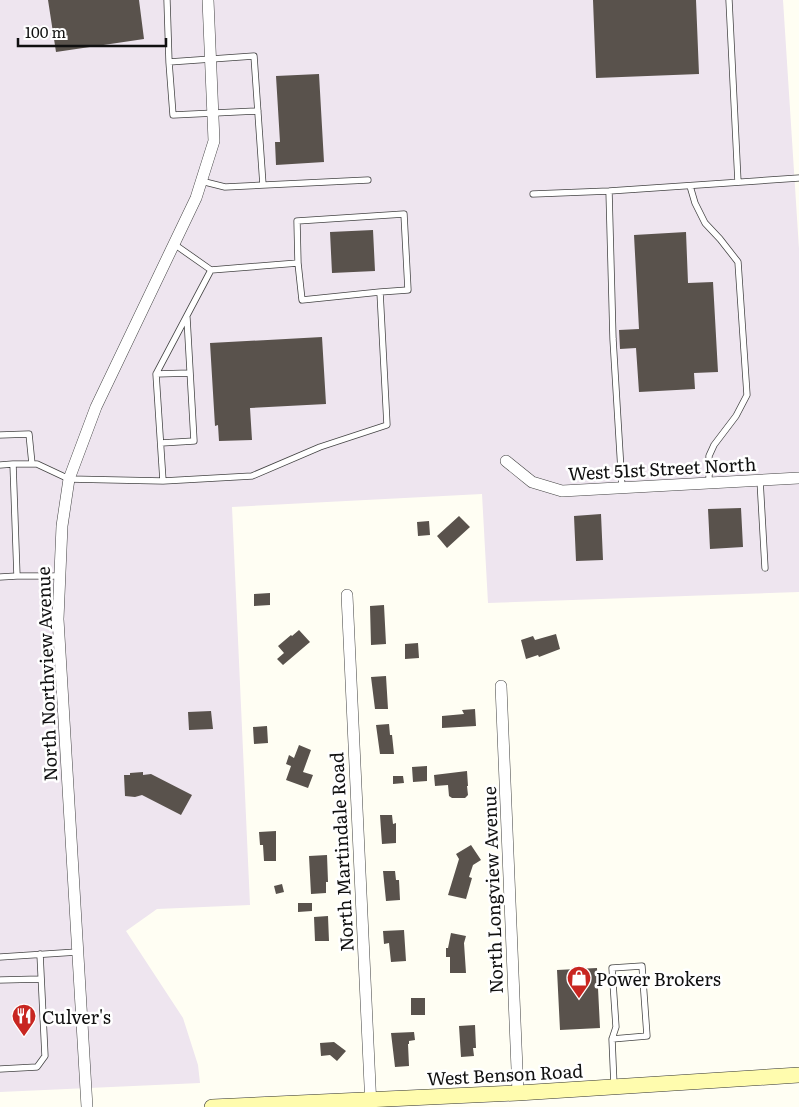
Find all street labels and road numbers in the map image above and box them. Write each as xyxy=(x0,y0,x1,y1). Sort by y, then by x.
street label: West 51st Street North xyxy=(567,450,757,486)
street label: North Northview Avenue xyxy=(29,566,63,782)
street label: North Martindale Road xyxy=(322,752,360,952)
street label: North Longview Avenue xyxy=(475,786,509,994)
street label: West Benson Road xyxy=(426,1056,584,1092)

